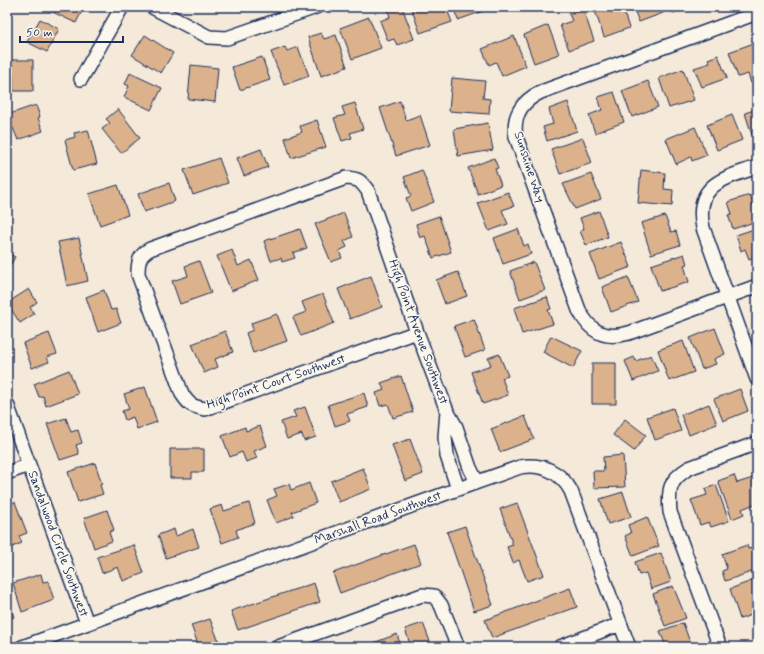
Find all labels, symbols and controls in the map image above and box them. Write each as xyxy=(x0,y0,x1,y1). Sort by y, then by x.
scale bar xyxy=(20,18,123,44)
text: 50 m xyxy=(26,25,53,41)
street label: Sunshine Way xyxy=(509,129,549,205)
street label: High Point Avenue Southwest xyxy=(382,257,452,408)
street label: High Point Court Southwest xyxy=(204,350,348,416)
street label: Sandalwood Circle Southwest xyxy=(24,468,92,620)
street label: Marshall Road Southwest xyxy=(312,487,444,549)

